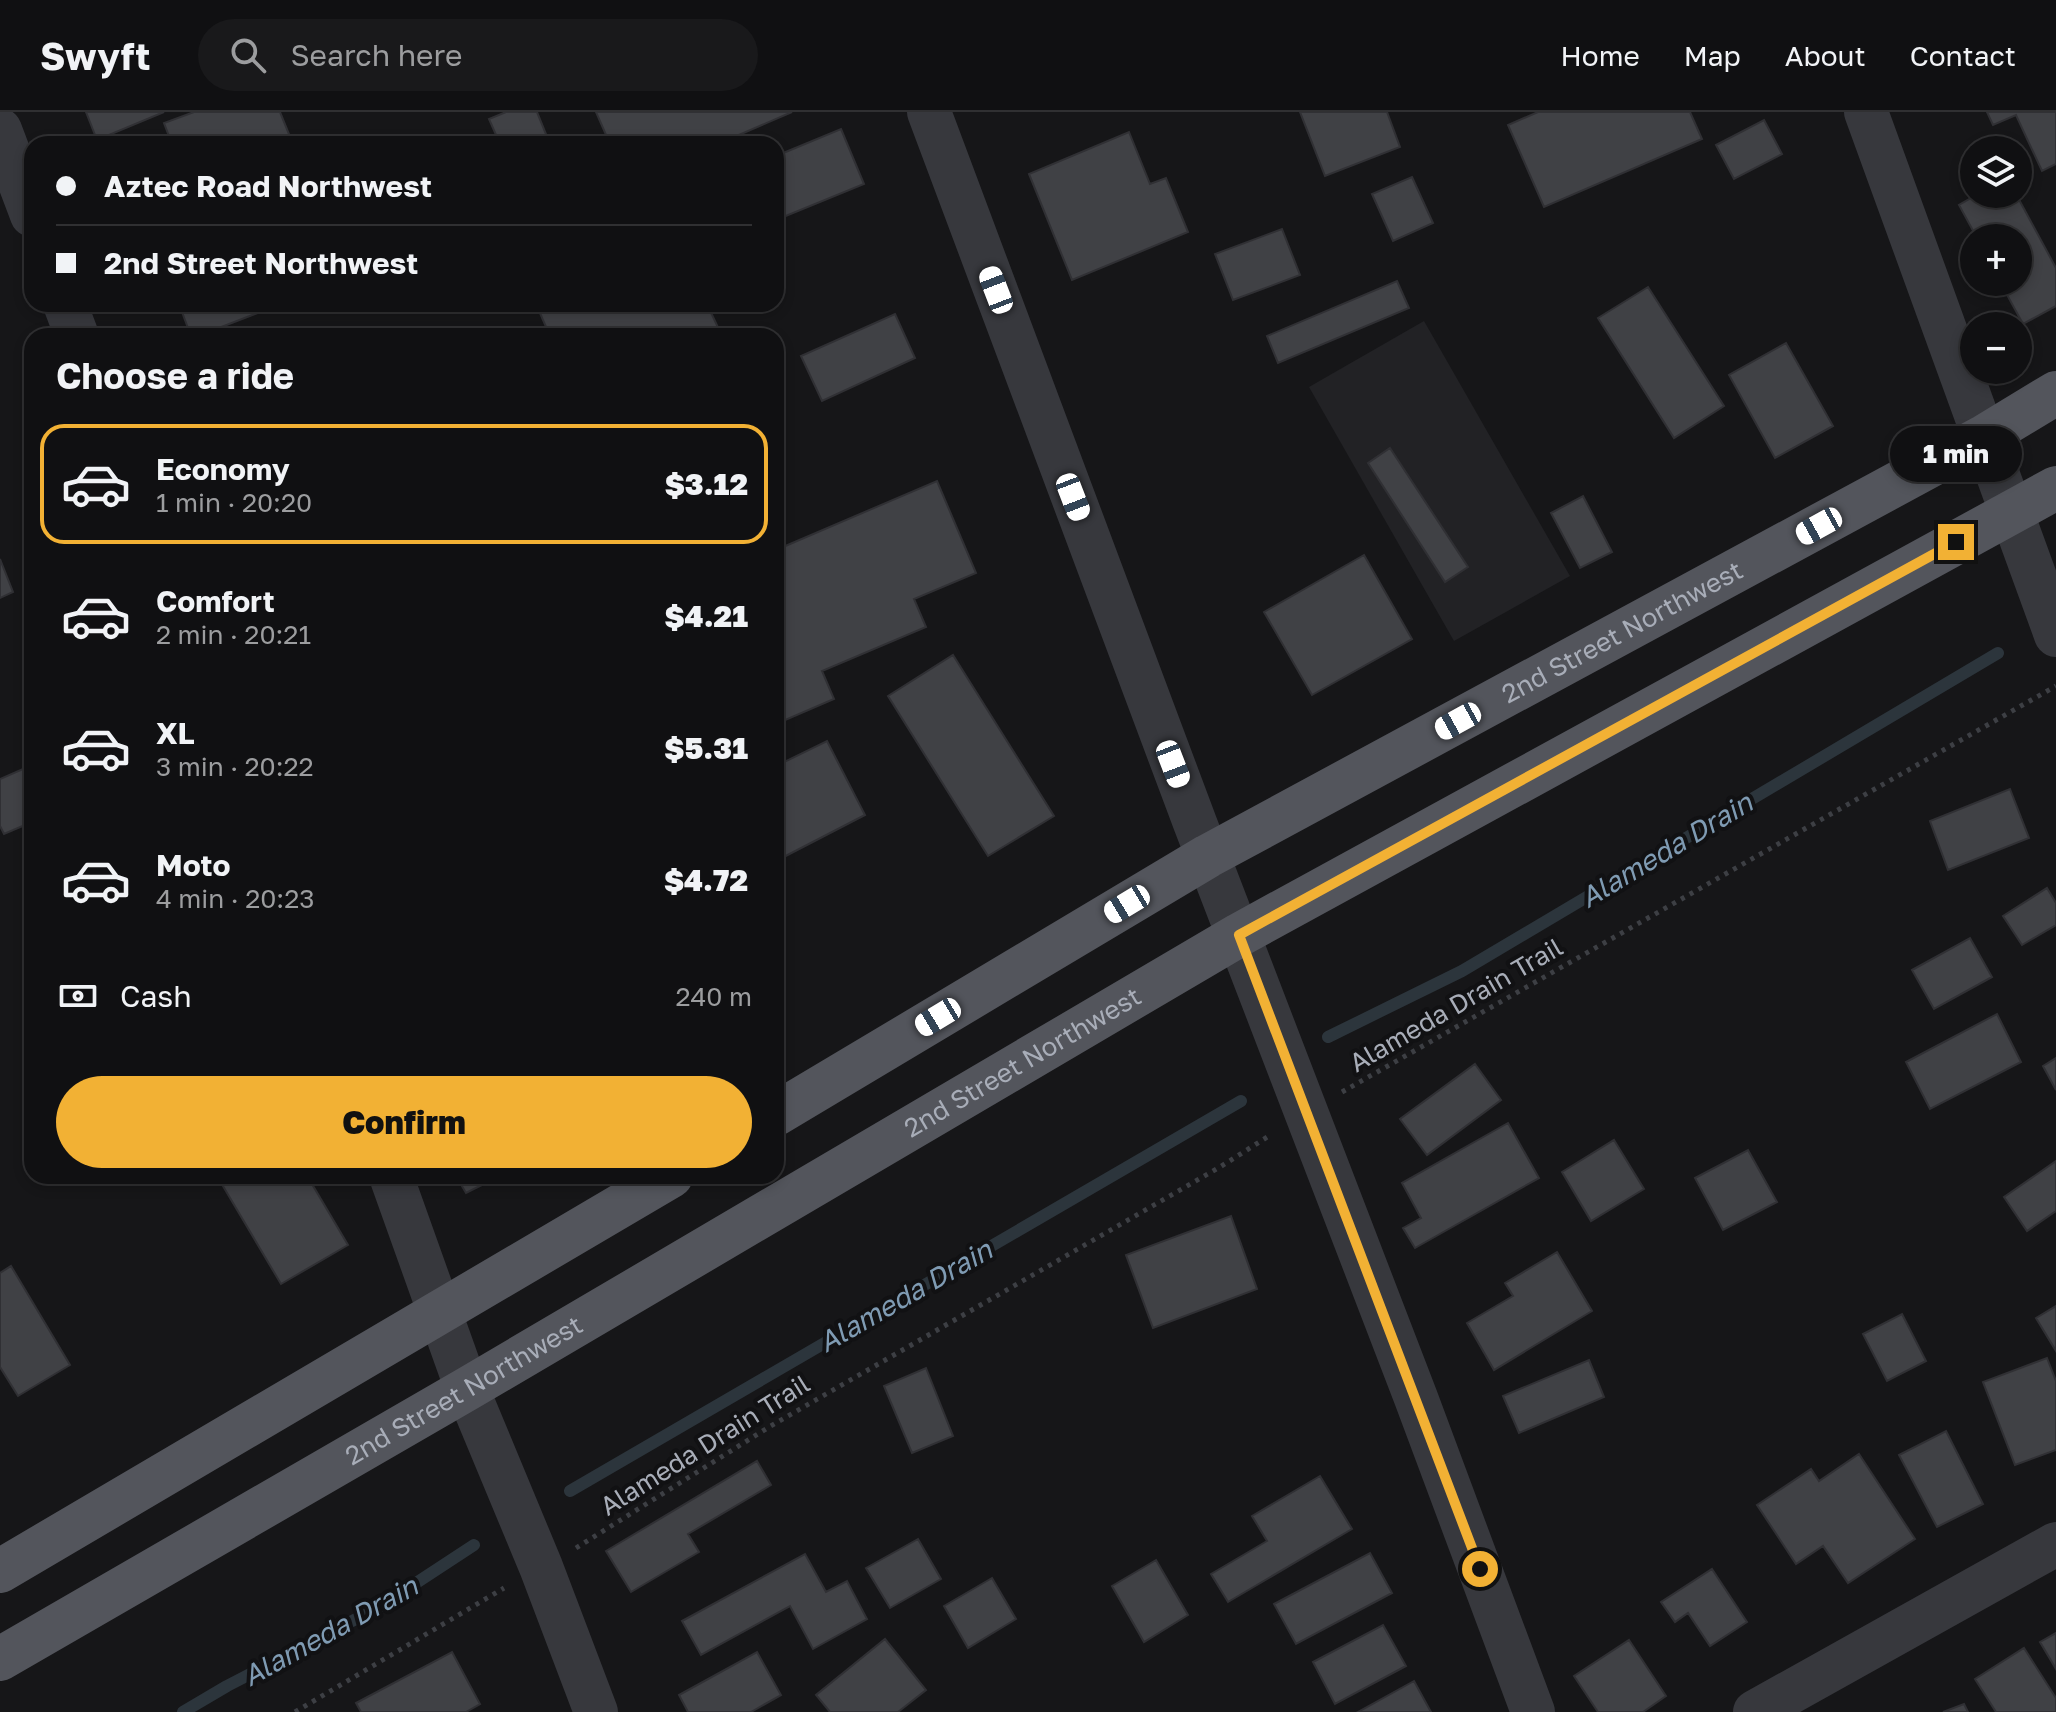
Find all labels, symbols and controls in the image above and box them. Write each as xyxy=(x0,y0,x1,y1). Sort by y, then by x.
search box xyxy=(198,19,758,91)
text: Swyft xyxy=(40,33,150,78)
icon: search xyxy=(226,33,270,77)
text: Search here xyxy=(290,37,462,73)
text: Home xyxy=(1561,39,1640,72)
text: Map xyxy=(1684,39,1741,72)
text: About xyxy=(1785,39,1866,72)
text: Contact xyxy=(1910,39,2016,72)
map controls xyxy=(1960,136,2032,384)
button: layers xyxy=(1960,136,2032,208)
text: Aztec Road Northwest xyxy=(104,168,432,204)
button: + xyxy=(1960,224,2032,296)
text: 2nd Street Northwest xyxy=(104,245,418,281)
car xyxy=(976,263,1016,317)
button: − xyxy=(1960,312,2032,384)
text: Choose a ride xyxy=(56,354,294,397)
callout: 1 min xyxy=(1890,426,2022,482)
text: 1 min xyxy=(1923,438,1989,469)
icon: car xyxy=(60,448,132,520)
text: Economy xyxy=(156,451,290,487)
text: $3.12 xyxy=(665,466,748,502)
car xyxy=(1053,470,1093,524)
text: 1 min · 20:20 xyxy=(156,487,312,518)
car xyxy=(1792,504,1846,548)
route end xyxy=(1938,524,1974,560)
street label: 2nd Street Northwest xyxy=(1496,554,1748,709)
icon: car xyxy=(60,580,132,652)
text: Comfort xyxy=(156,583,275,619)
text: $4.21 xyxy=(665,598,748,634)
text: 2 min · 20:21 xyxy=(156,619,311,650)
car xyxy=(1431,699,1485,743)
icon: car xyxy=(60,712,132,784)
text: XL xyxy=(156,715,195,751)
text: $5.31 xyxy=(664,730,748,766)
car xyxy=(1153,737,1193,791)
text: 3 min · 20:22 xyxy=(156,751,314,782)
water label: Alameda Drain xyxy=(1574,784,1759,914)
icon: car xyxy=(60,844,132,916)
text: Moto xyxy=(156,847,231,883)
text: $4.72 xyxy=(664,862,748,898)
car xyxy=(1100,881,1154,927)
text: 4 min · 20:23 xyxy=(156,883,314,914)
street label: Alameda Drain Trail xyxy=(1344,931,1568,1078)
icon: cash xyxy=(56,974,100,1018)
text: Cash xyxy=(120,978,192,1014)
street label: 2nd Street Northwest xyxy=(898,980,1146,1143)
text: 240 m xyxy=(675,981,752,1012)
car xyxy=(911,994,965,1040)
button: Confirm xyxy=(56,1076,752,1168)
water label: Alameda Drain xyxy=(812,1232,999,1359)
street label: 2nd Street Northwest xyxy=(339,1309,588,1471)
street label: Alameda Drain Trail xyxy=(594,1368,815,1522)
route start xyxy=(1462,1551,1498,1587)
water label: Alameda Drain xyxy=(237,1568,425,1692)

